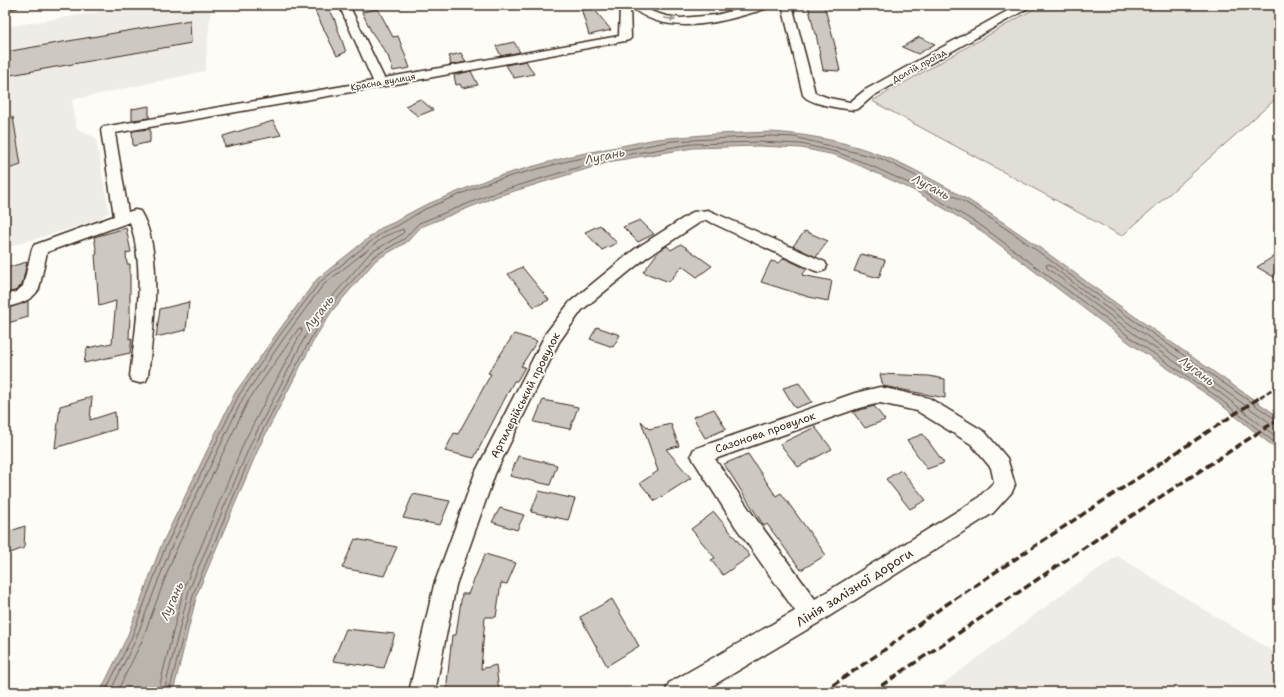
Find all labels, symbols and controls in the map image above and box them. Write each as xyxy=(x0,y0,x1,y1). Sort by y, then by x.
one-way arrow xyxy=(664,17,676,23)
street label: Долгій проїзд xyxy=(890,46,948,86)
street label: Красна вулиця xyxy=(350,70,416,94)
water label: Лугань xyxy=(583,144,626,168)
water label: Лугань xyxy=(908,170,953,204)
water label: Лугань xyxy=(300,292,338,335)
street label: Артилерійський провулок xyxy=(487,330,564,461)
water label: Лугань xyxy=(1175,352,1218,390)
street label: Сазонова провулок xyxy=(713,408,817,457)
street label: Лінія залізної дороги xyxy=(793,544,916,630)
water label: Лугань xyxy=(156,579,188,624)

